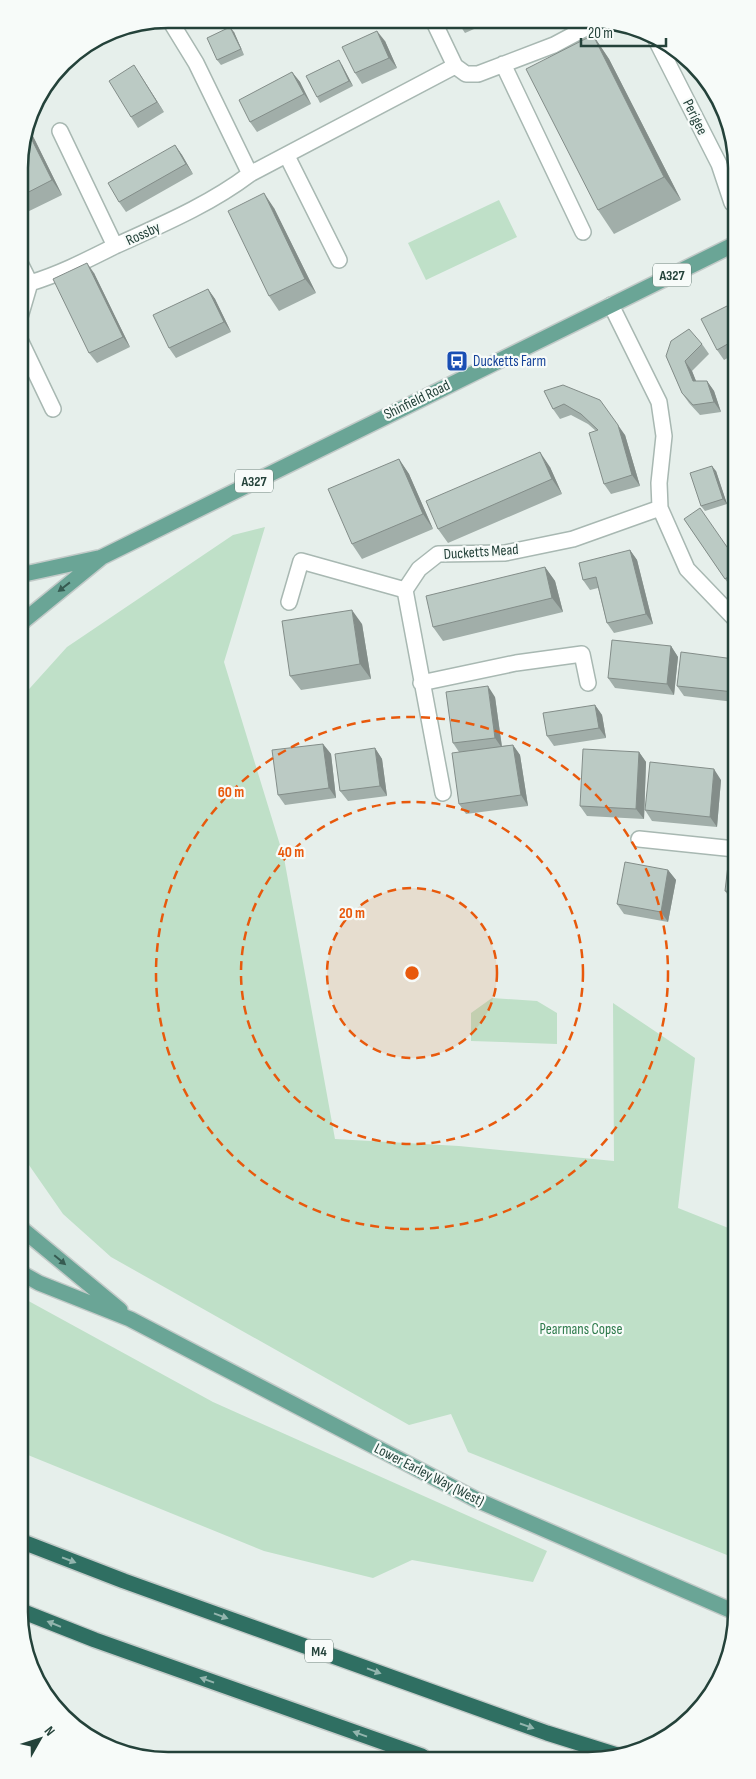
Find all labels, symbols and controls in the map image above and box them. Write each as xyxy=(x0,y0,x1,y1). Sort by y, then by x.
scale bar xyxy=(581,15,666,47)
text: 20 m xyxy=(588,24,613,43)
street label: Perigee xyxy=(678,96,712,138)
street label: Rossby xyxy=(123,218,163,250)
road number: A327 xyxy=(653,264,691,286)
bus stop icon: Ducketts Farm xyxy=(445,349,469,373)
place label: Ducketts Farm xyxy=(473,352,546,371)
street label: Shinfield Road xyxy=(381,376,453,424)
road number: A327 xyxy=(235,470,273,492)
street label: Ducketts Mead xyxy=(443,540,519,564)
one-way arrow xyxy=(57,582,71,592)
text: 60 m xyxy=(218,783,244,802)
text: 40 m xyxy=(278,843,304,862)
text: 20 m xyxy=(339,904,365,923)
centre of rings xyxy=(403,964,421,982)
one-way arrow xyxy=(53,1254,65,1266)
park label: Pearmans Copse xyxy=(539,1320,623,1339)
street label: Lower Earley Way (West) xyxy=(371,1439,487,1511)
one-way arrow xyxy=(62,1556,77,1564)
one-way arrow xyxy=(214,1612,229,1620)
one-way arrow xyxy=(46,1620,61,1628)
road number: M4 xyxy=(305,1640,333,1662)
one-way arrow xyxy=(367,1667,382,1675)
one-way arrow xyxy=(199,1676,214,1683)
north arrow xyxy=(15,1714,65,1764)
one-way arrow xyxy=(520,1722,535,1730)
text: N xyxy=(41,1723,59,1739)
one-way arrow xyxy=(352,1730,367,1737)

